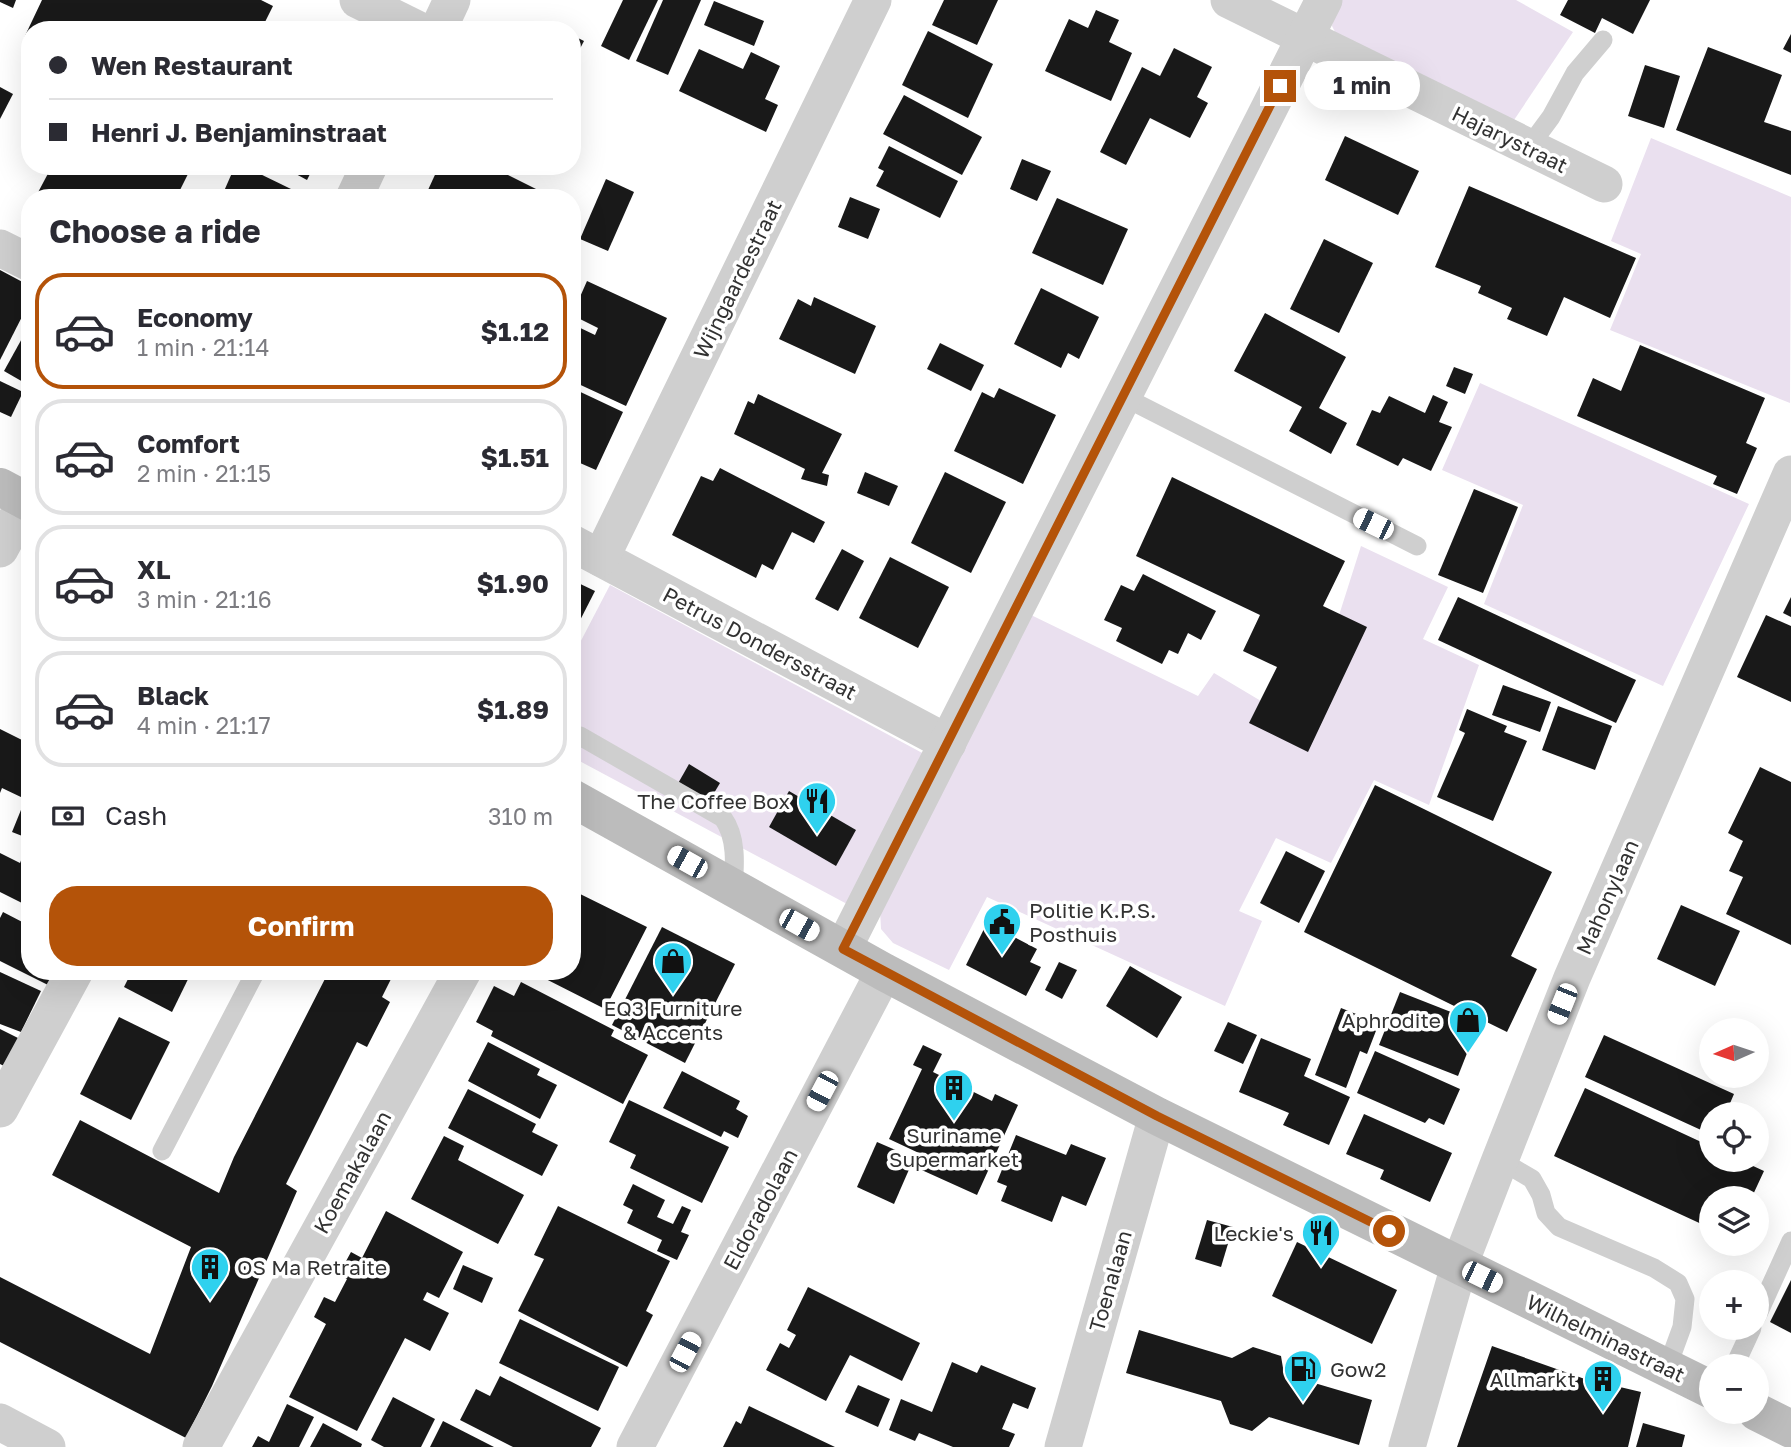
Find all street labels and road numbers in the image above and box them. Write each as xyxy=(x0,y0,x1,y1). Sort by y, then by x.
street label: Hajarystraat xyxy=(1448,100,1572,178)
street label: Wijngaardestraat xyxy=(687,195,787,363)
street label: Petrus Dondersstraat xyxy=(659,581,861,705)
street label: Mahonylaan xyxy=(1570,836,1644,958)
street label: Koemakalaan xyxy=(308,1106,396,1238)
street label: Eldoradolaan xyxy=(717,1144,803,1274)
street label: Toenalaan xyxy=(1083,1227,1137,1335)
street label: Wilhelminastraat xyxy=(1523,1288,1689,1388)

